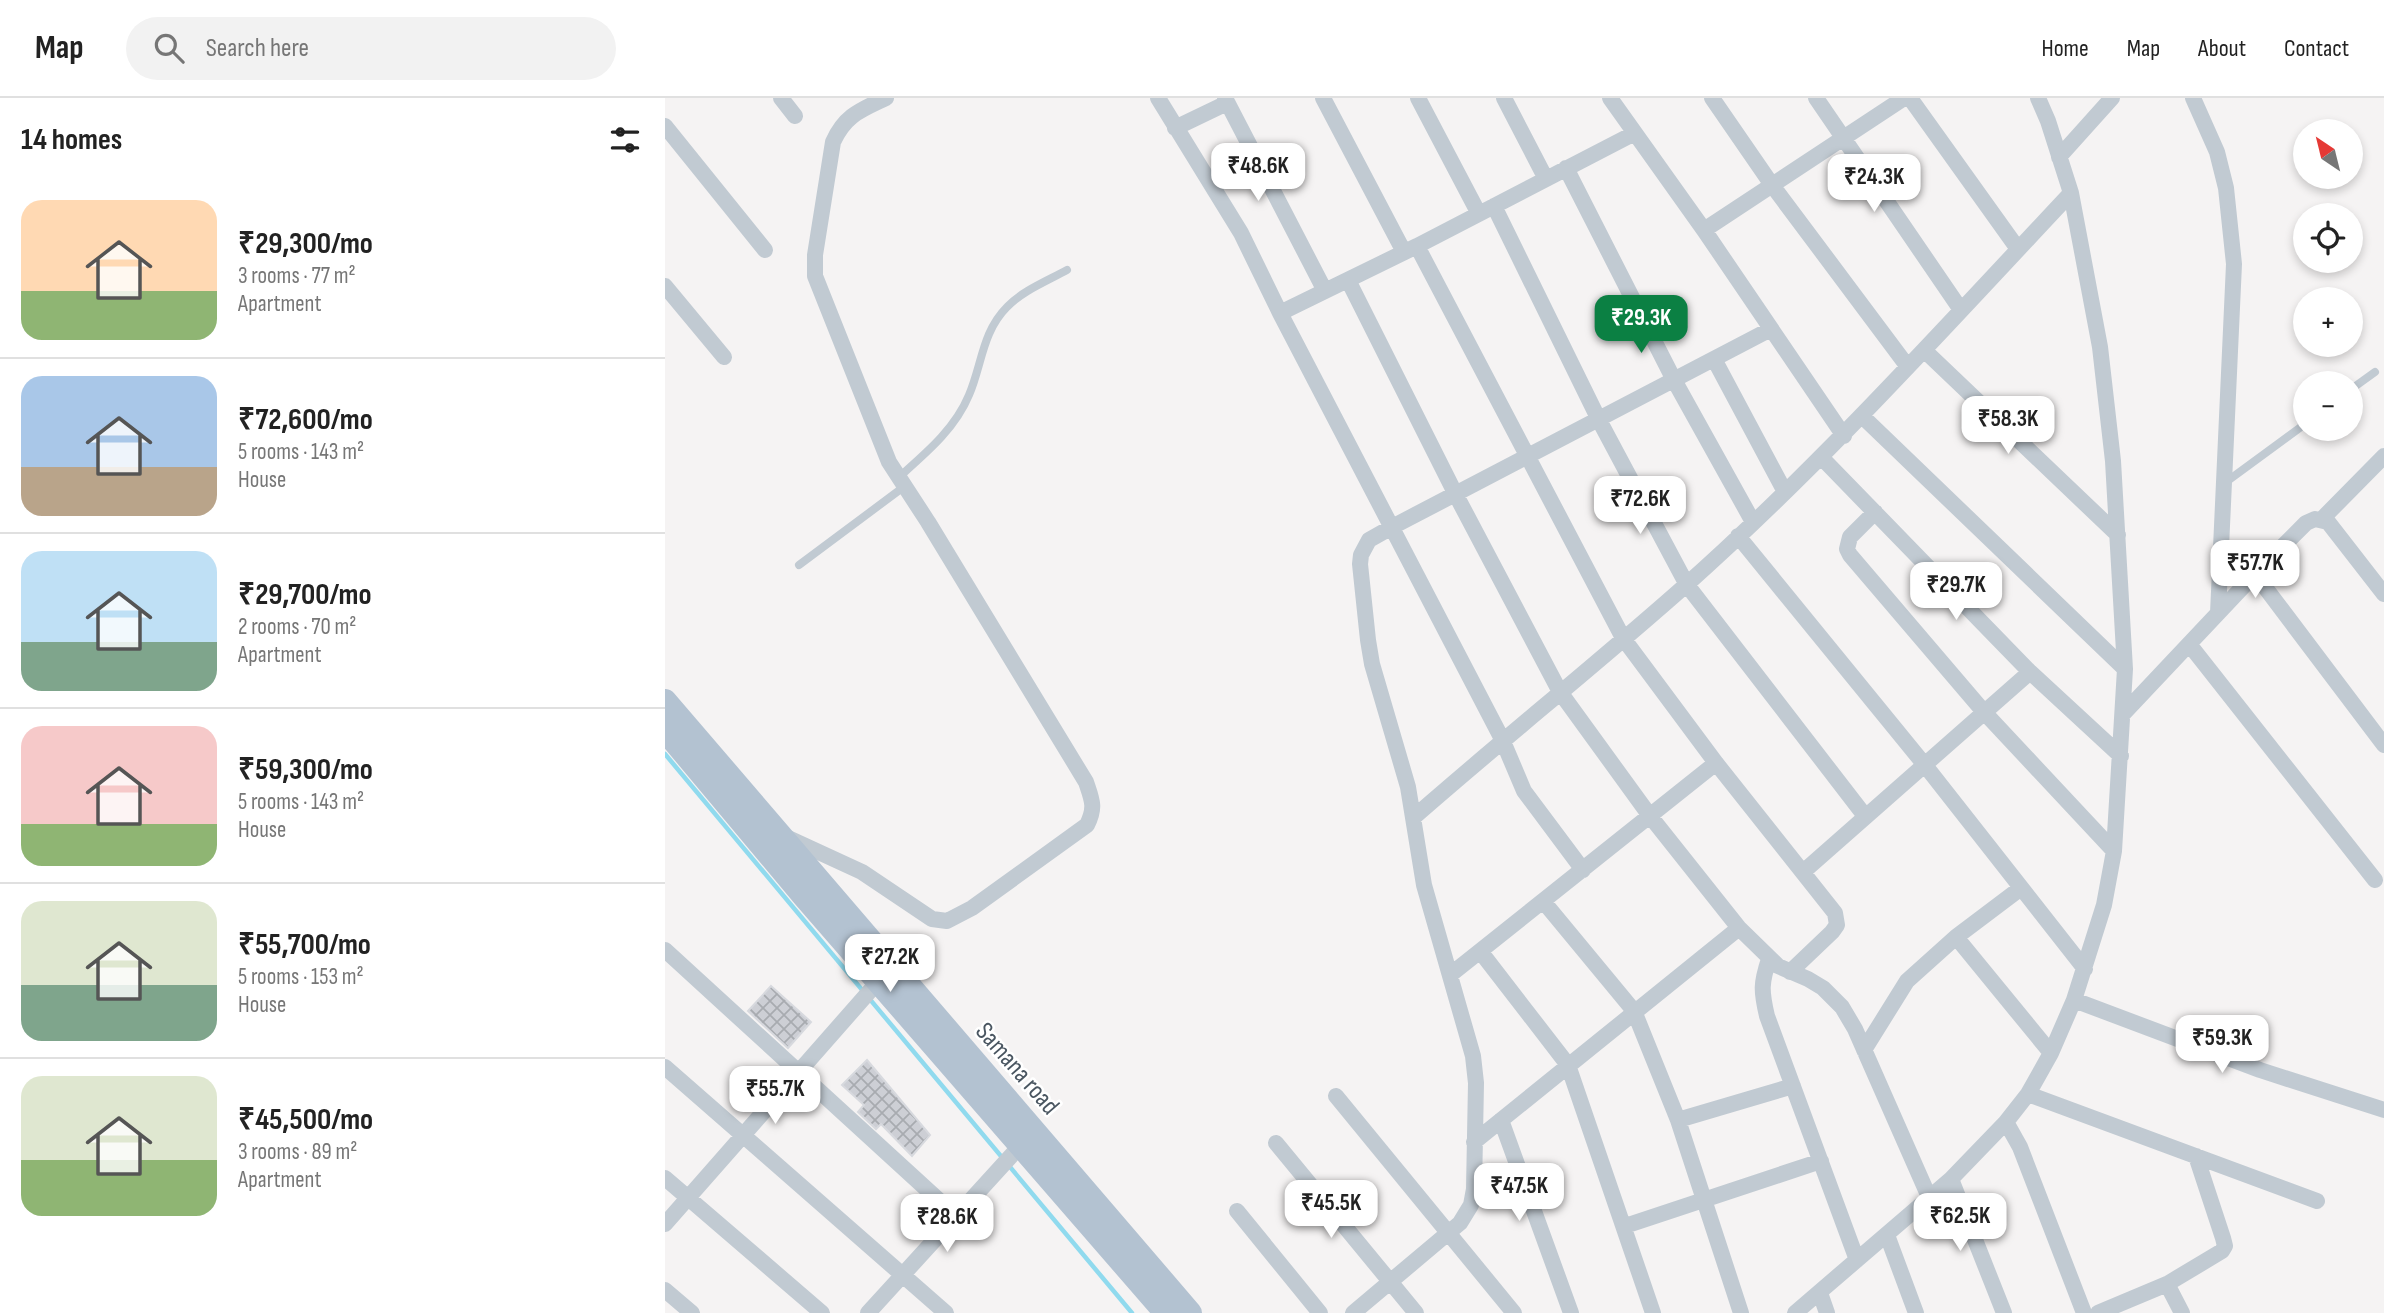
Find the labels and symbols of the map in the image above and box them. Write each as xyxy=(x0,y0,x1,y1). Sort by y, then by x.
north arrow xyxy=(2293,119,2363,189)
pin: ₹48.6K xyxy=(1201,144,1315,203)
pin: ₹24.3K xyxy=(1817,155,1931,214)
pin: ₹29.3K xyxy=(1584,296,1698,355)
pin: ₹58.3K xyxy=(1951,396,2065,456)
pin: ₹72.6K xyxy=(1583,476,1697,536)
pin: ₹57.7K xyxy=(2198,540,2312,600)
pin: ₹29.7K xyxy=(1899,562,2013,622)
pin: ₹27.2K xyxy=(833,934,947,994)
pin: ₹59.3K xyxy=(2165,1016,2279,1075)
street label: Samana road xyxy=(969,1017,1065,1121)
pin: ₹55.7K xyxy=(718,1066,832,1126)
pin: ₹47.5K xyxy=(1462,1164,1576,1223)
pin: ₹45.5K xyxy=(1274,1180,1388,1240)
pin: ₹28.6K xyxy=(890,1194,1004,1254)
pin: ₹62.5K xyxy=(1903,1194,2017,1253)

